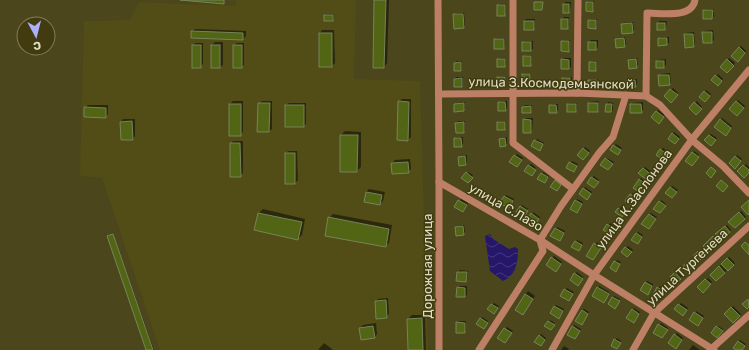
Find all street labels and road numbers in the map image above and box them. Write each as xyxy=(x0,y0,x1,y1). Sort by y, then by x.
street label: улица З.Космодемьянской xyxy=(468,74,634,92)
street label: улица К.Заслонова xyxy=(593,146,675,252)
street label: улица С.Лазо xyxy=(466,180,546,234)
street label: Дорожная улица xyxy=(420,213,435,319)
street label: улица Тургенева xyxy=(643,226,731,308)

